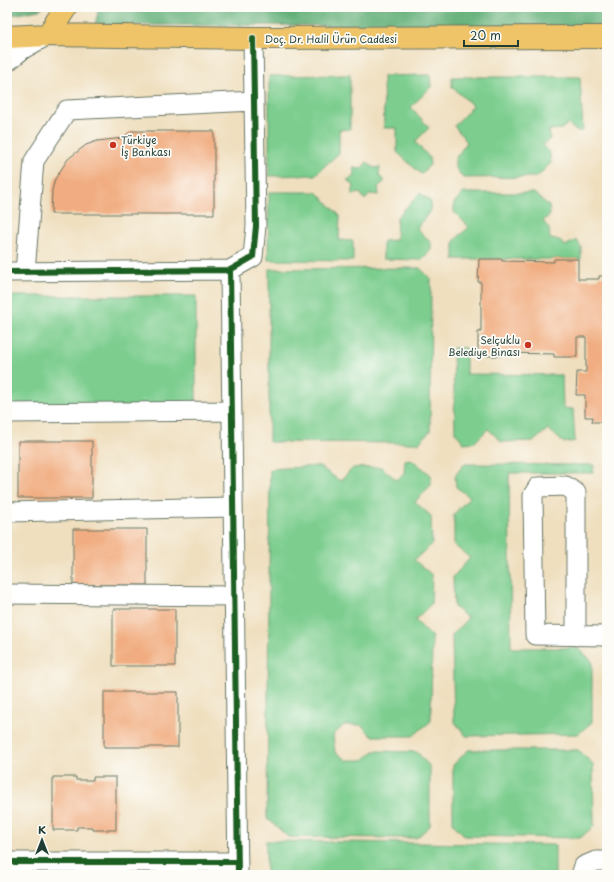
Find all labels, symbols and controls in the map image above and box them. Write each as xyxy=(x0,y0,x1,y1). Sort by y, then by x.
scale bar xyxy=(464,22,518,48)
text: 20 m xyxy=(470,26,501,44)
street label: Doç. Dr. Halil Ürün Caddesi xyxy=(265,31,397,46)
place label: Türkiye İş Bankası xyxy=(121,132,171,159)
marker: Türkiye İş Bankası xyxy=(108,140,118,150)
place label: Selçuklu Belediye Binası xyxy=(448,332,520,360)
marker: Selçuklu Belediye Binası xyxy=(523,340,533,350)
north arrow xyxy=(22,820,62,860)
text: K xyxy=(38,821,46,838)

